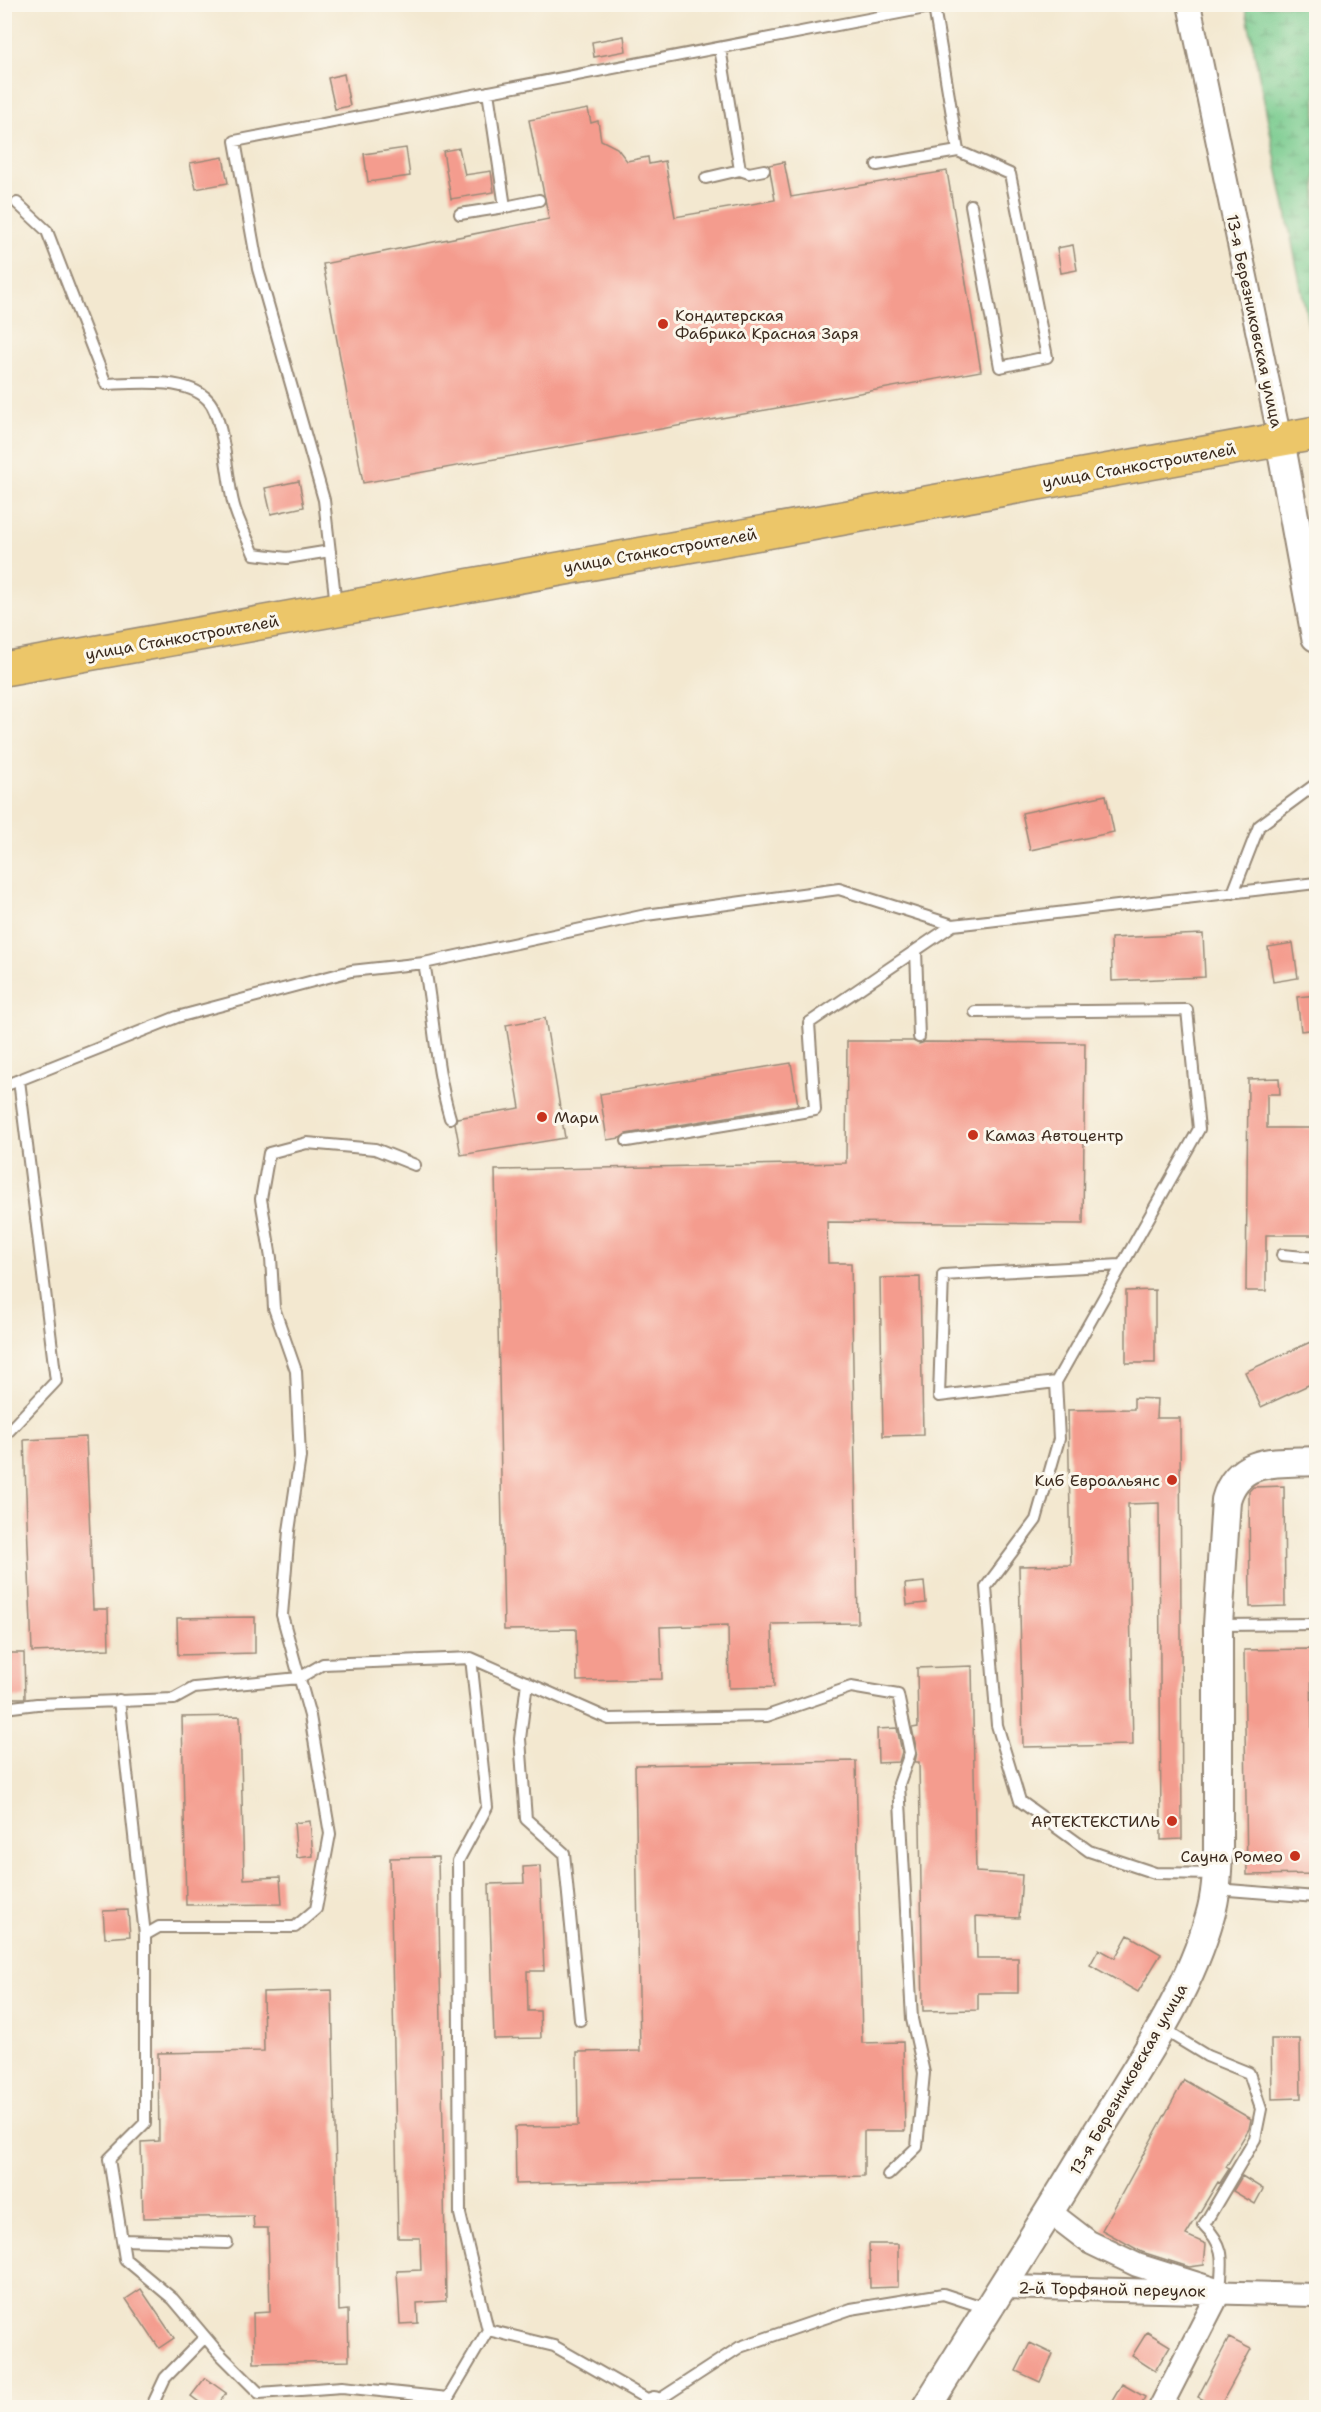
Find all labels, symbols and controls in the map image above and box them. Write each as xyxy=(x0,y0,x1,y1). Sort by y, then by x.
street label: 13-я Березниковская улица xyxy=(1222,212,1287,430)
place label: Кондитерская Фабрика Красная Заря xyxy=(675,305,859,344)
marker: Кондитерская Фабрика Красная Заря xyxy=(656,317,670,331)
street label: улица Станкостроителей xyxy=(1041,438,1238,493)
street label: улица Станкостроителей xyxy=(562,523,759,578)
street label: улица Станкостроителей xyxy=(84,610,281,665)
place label: Мари xyxy=(554,1107,599,1128)
marker: Мари xyxy=(535,1110,549,1124)
place label: Камаз Автоцентр xyxy=(985,1125,1124,1146)
marker: Камаз Автоцентр xyxy=(966,1128,980,1142)
place label: Киб Евроальянс xyxy=(1034,1470,1160,1491)
marker: Киб Евроальянс xyxy=(1165,1473,1179,1487)
place label: АРТЕКТЕКСТИЛЬ xyxy=(1031,1811,1160,1832)
marker: АРТЕКТЕКСТИЛЬ xyxy=(1165,1814,1179,1828)
place label: Сауна Ромео xyxy=(1180,1846,1283,1867)
marker: Сауна Ромео xyxy=(1288,1849,1302,1863)
street label: 13-я Березниковская улица xyxy=(1065,1980,1192,2179)
street label: 2-й Торфяной переулок xyxy=(1018,2277,1206,2302)

